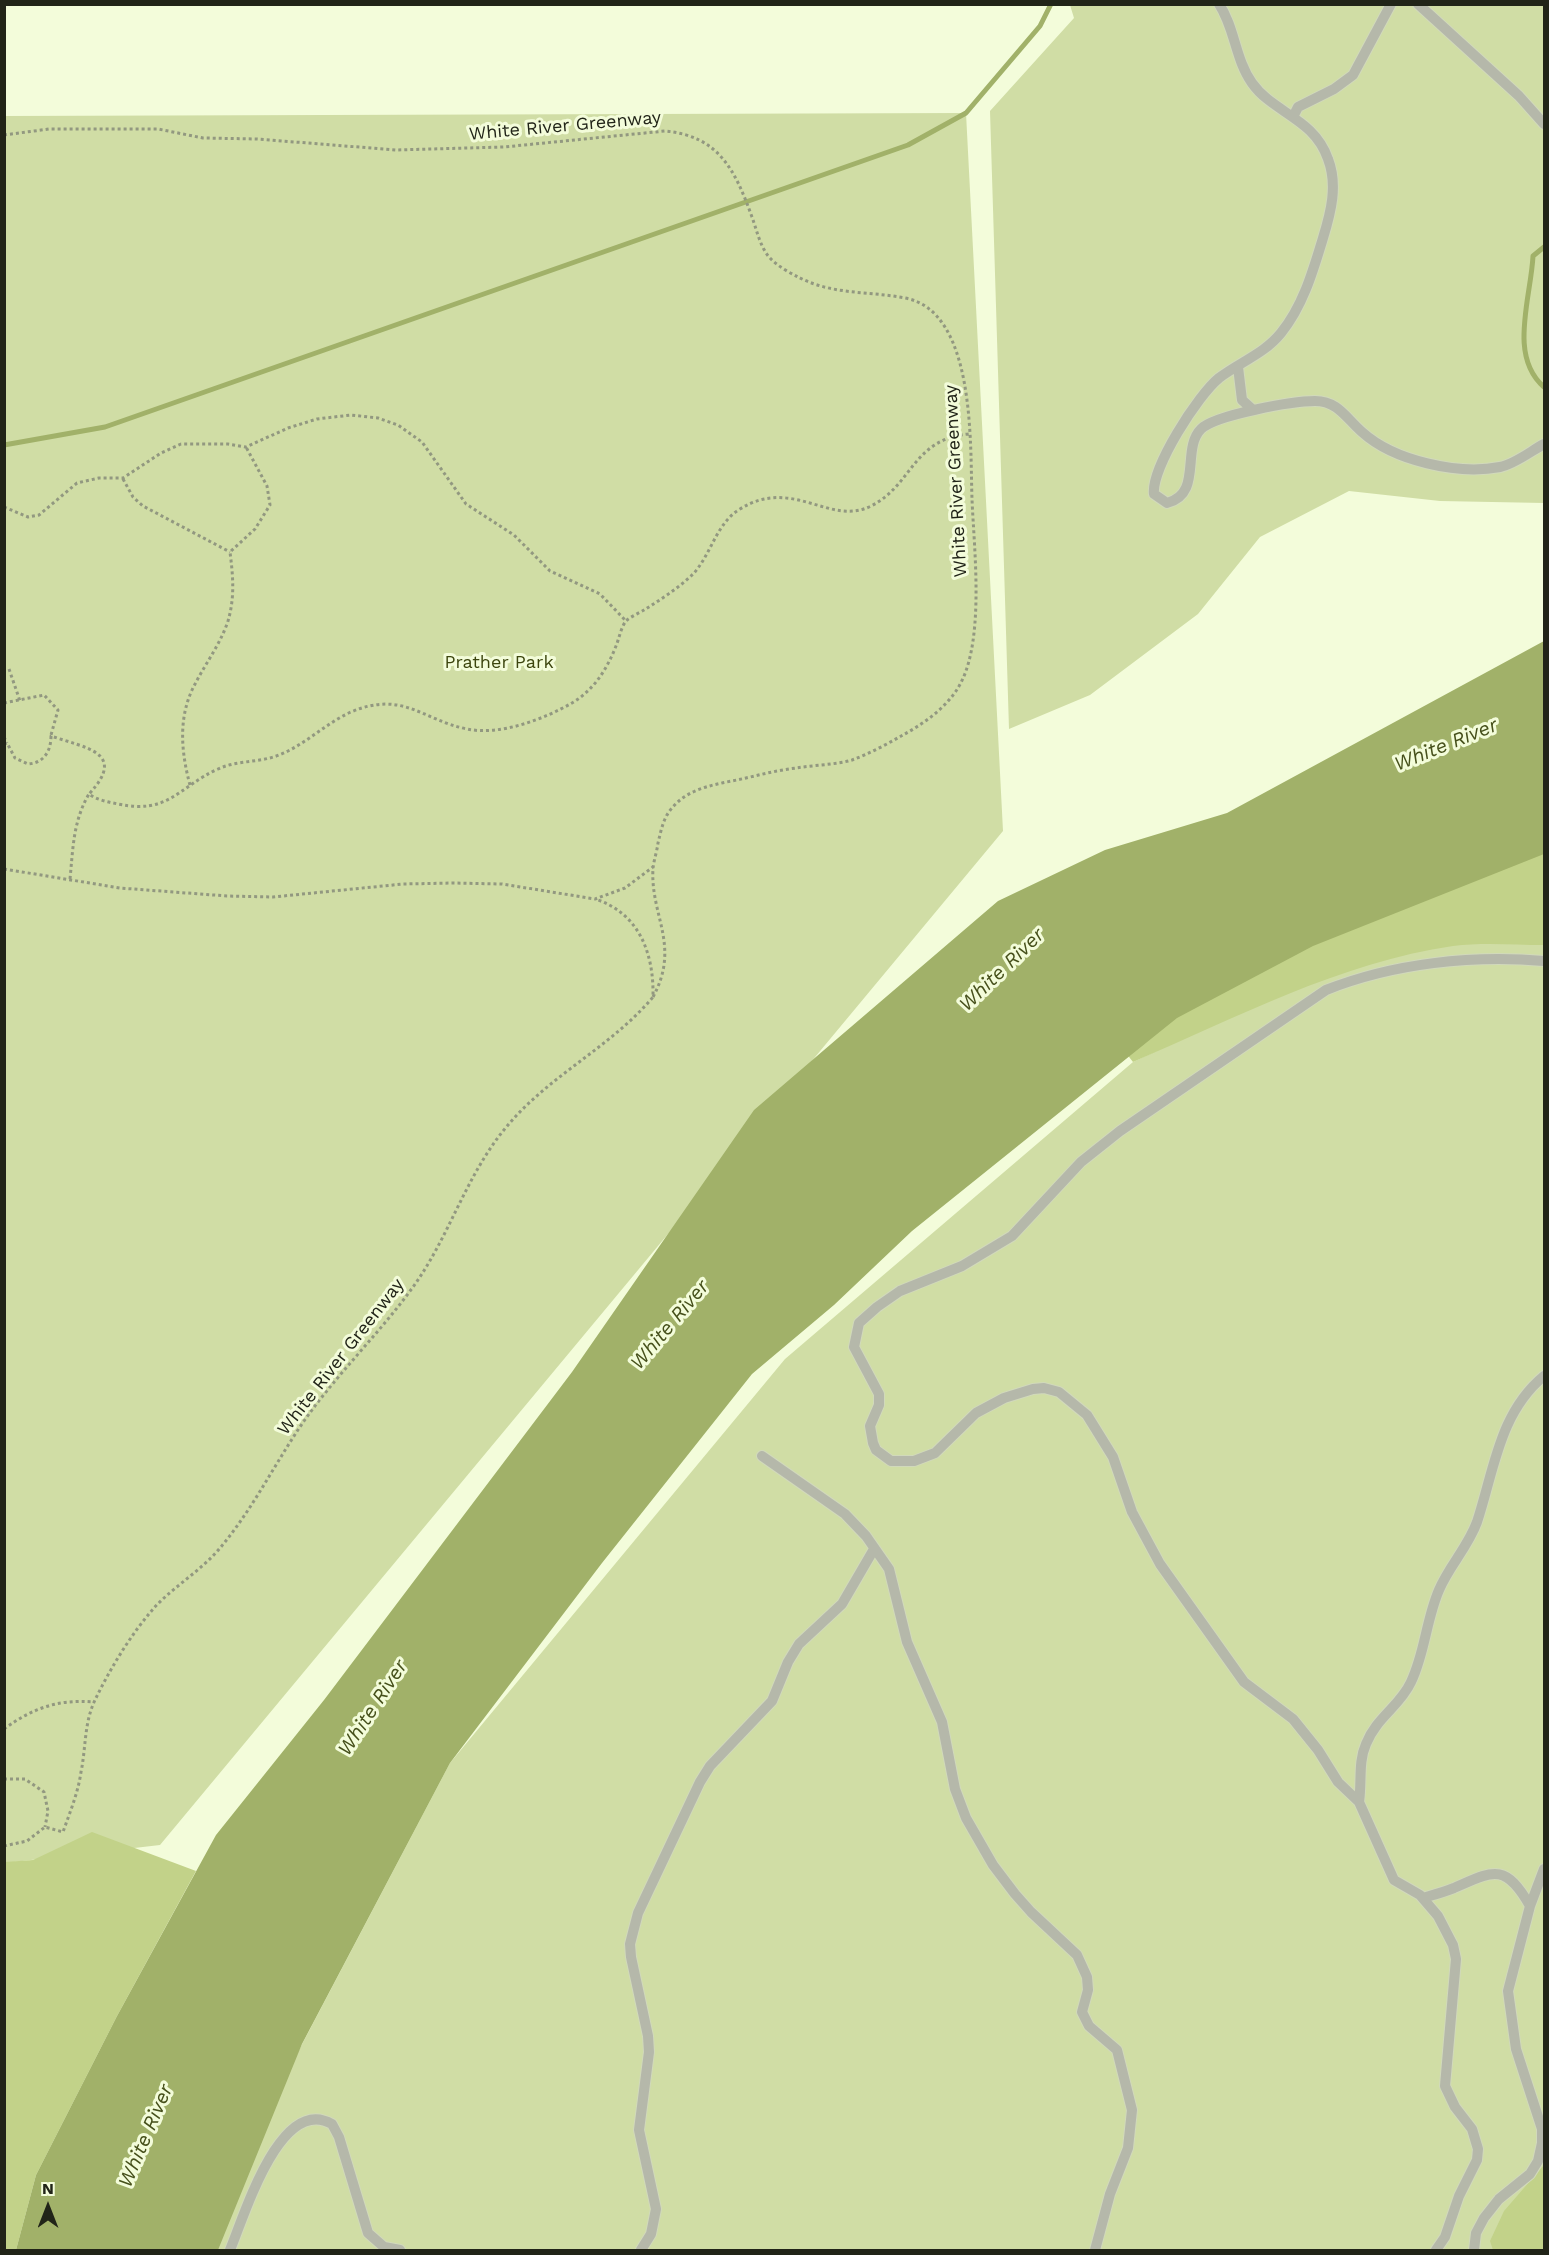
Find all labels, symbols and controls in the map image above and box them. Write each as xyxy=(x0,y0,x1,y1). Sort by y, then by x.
street label: White River Greenway xyxy=(468,107,662,145)
street label: White River Greenway xyxy=(940,384,972,578)
park label: Prather Park xyxy=(444,652,554,674)
water label: White River xyxy=(1391,713,1501,777)
water label: White River xyxy=(954,923,1050,1017)
street label: White River Greenway xyxy=(273,1274,409,1440)
water label: White River xyxy=(626,1275,714,1375)
water label: White River xyxy=(333,1656,413,1760)
water label: White River xyxy=(114,2081,178,2191)
north arrow xyxy=(18,2177,78,2237)
text: N xyxy=(42,2179,54,2198)

